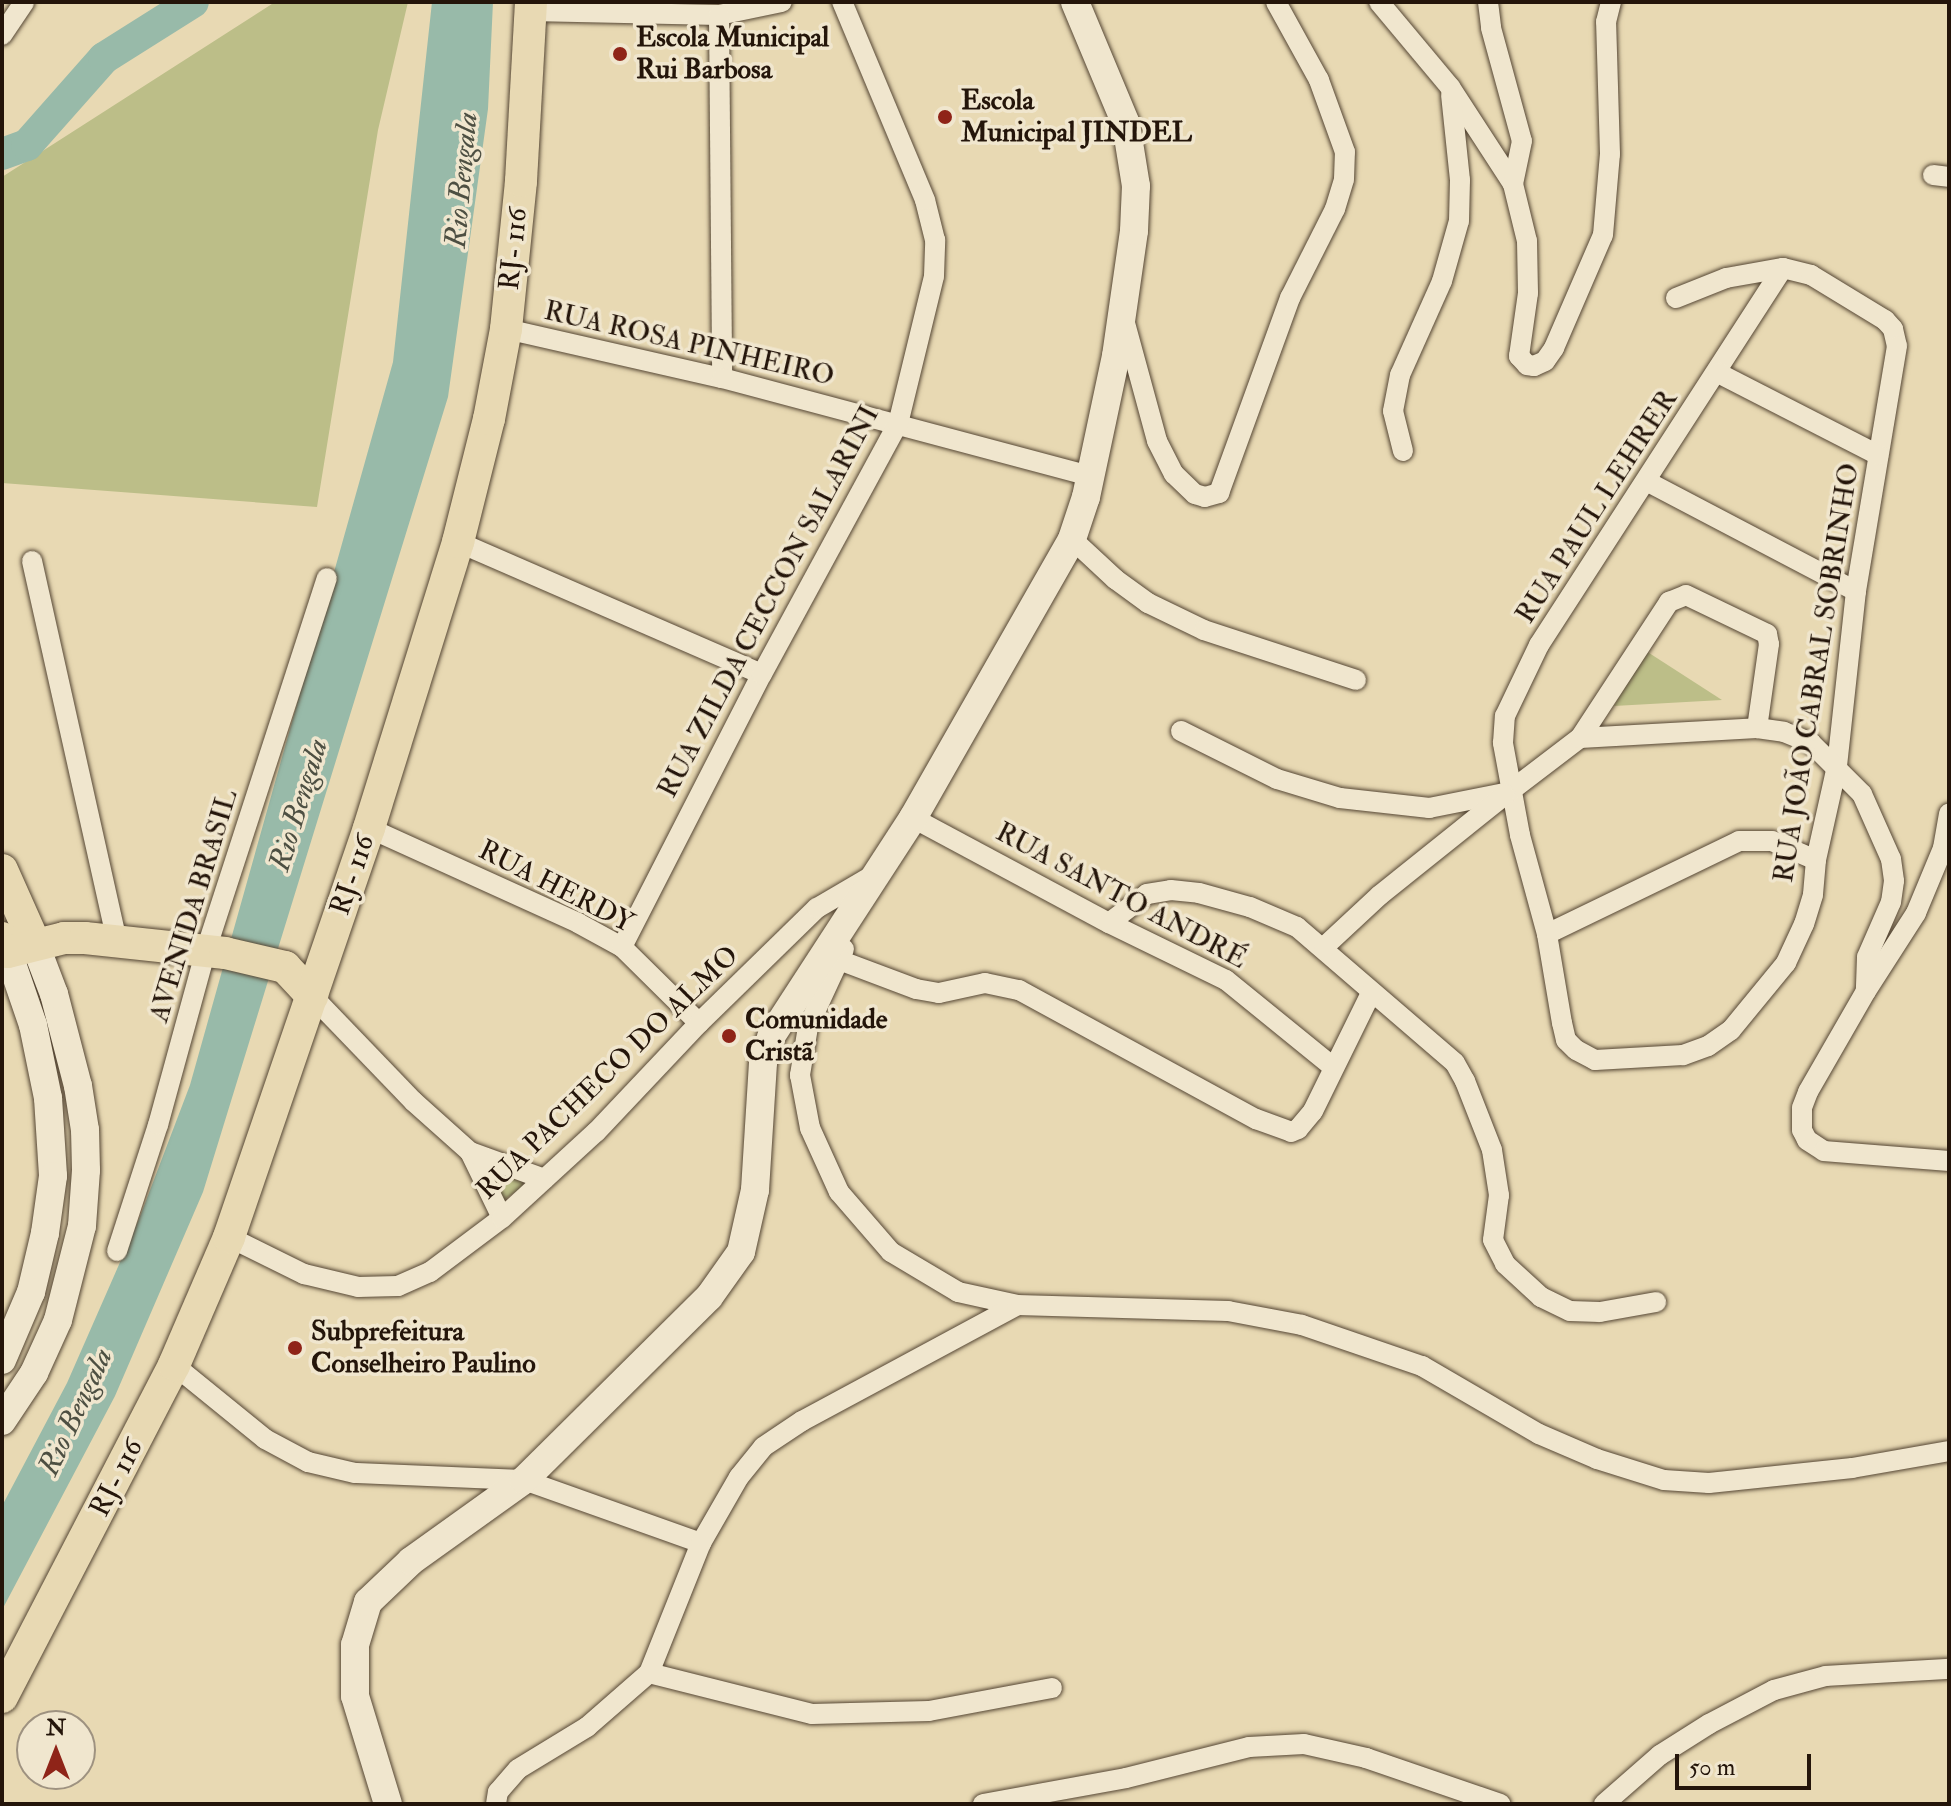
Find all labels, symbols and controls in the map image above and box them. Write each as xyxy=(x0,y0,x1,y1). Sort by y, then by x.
place label: Escola Municipal Rui Barbosa xyxy=(636,21,829,87)
marker: Escola Municipal Rui Barbosa xyxy=(611,45,629,63)
place label: Escola Municipal JINDEL xyxy=(961,84,1192,150)
marker: Escola Municipal JINDEL xyxy=(936,108,954,126)
water label: Rio Bengala xyxy=(438,111,486,249)
street label: RJ- 116 xyxy=(493,206,535,292)
street label: RUA ROSA PINHEIRO xyxy=(541,294,837,394)
street label: RUA PAUL LEHRER xyxy=(1509,384,1685,630)
street label: RUA ZILDA CECCON SALARINI xyxy=(651,400,887,804)
street label: RUA JOÃO CABRAL SOBRINHO xyxy=(1767,461,1867,885)
water label: Rio Bengala xyxy=(262,735,336,875)
street label: AVENIDA BRASIL xyxy=(143,786,245,1026)
street label: RUA SANTO ANDRÉ xyxy=(990,816,1252,976)
street label: RJ- 116 xyxy=(324,830,382,920)
street label: RUA HERDY xyxy=(473,833,639,941)
street label: RUA PACHECO DO ALMO xyxy=(470,939,746,1207)
place label: Comunidade Cristã xyxy=(745,1003,887,1069)
marker: Comunidade Cristã xyxy=(720,1027,738,1045)
place label: Subprefeitura Conselheiro Paulino xyxy=(311,1315,536,1381)
marker: Subprefeitura Conselheiro Paulino xyxy=(286,1339,304,1357)
water label: Rio Bengala xyxy=(31,1343,121,1481)
street label: RJ- 116 xyxy=(83,1433,151,1523)
north arrow xyxy=(16,1710,96,1790)
text: N xyxy=(46,1714,66,1742)
scale bar xyxy=(1679,1738,1815,1788)
text: 50 m xyxy=(1689,1752,1735,1783)

